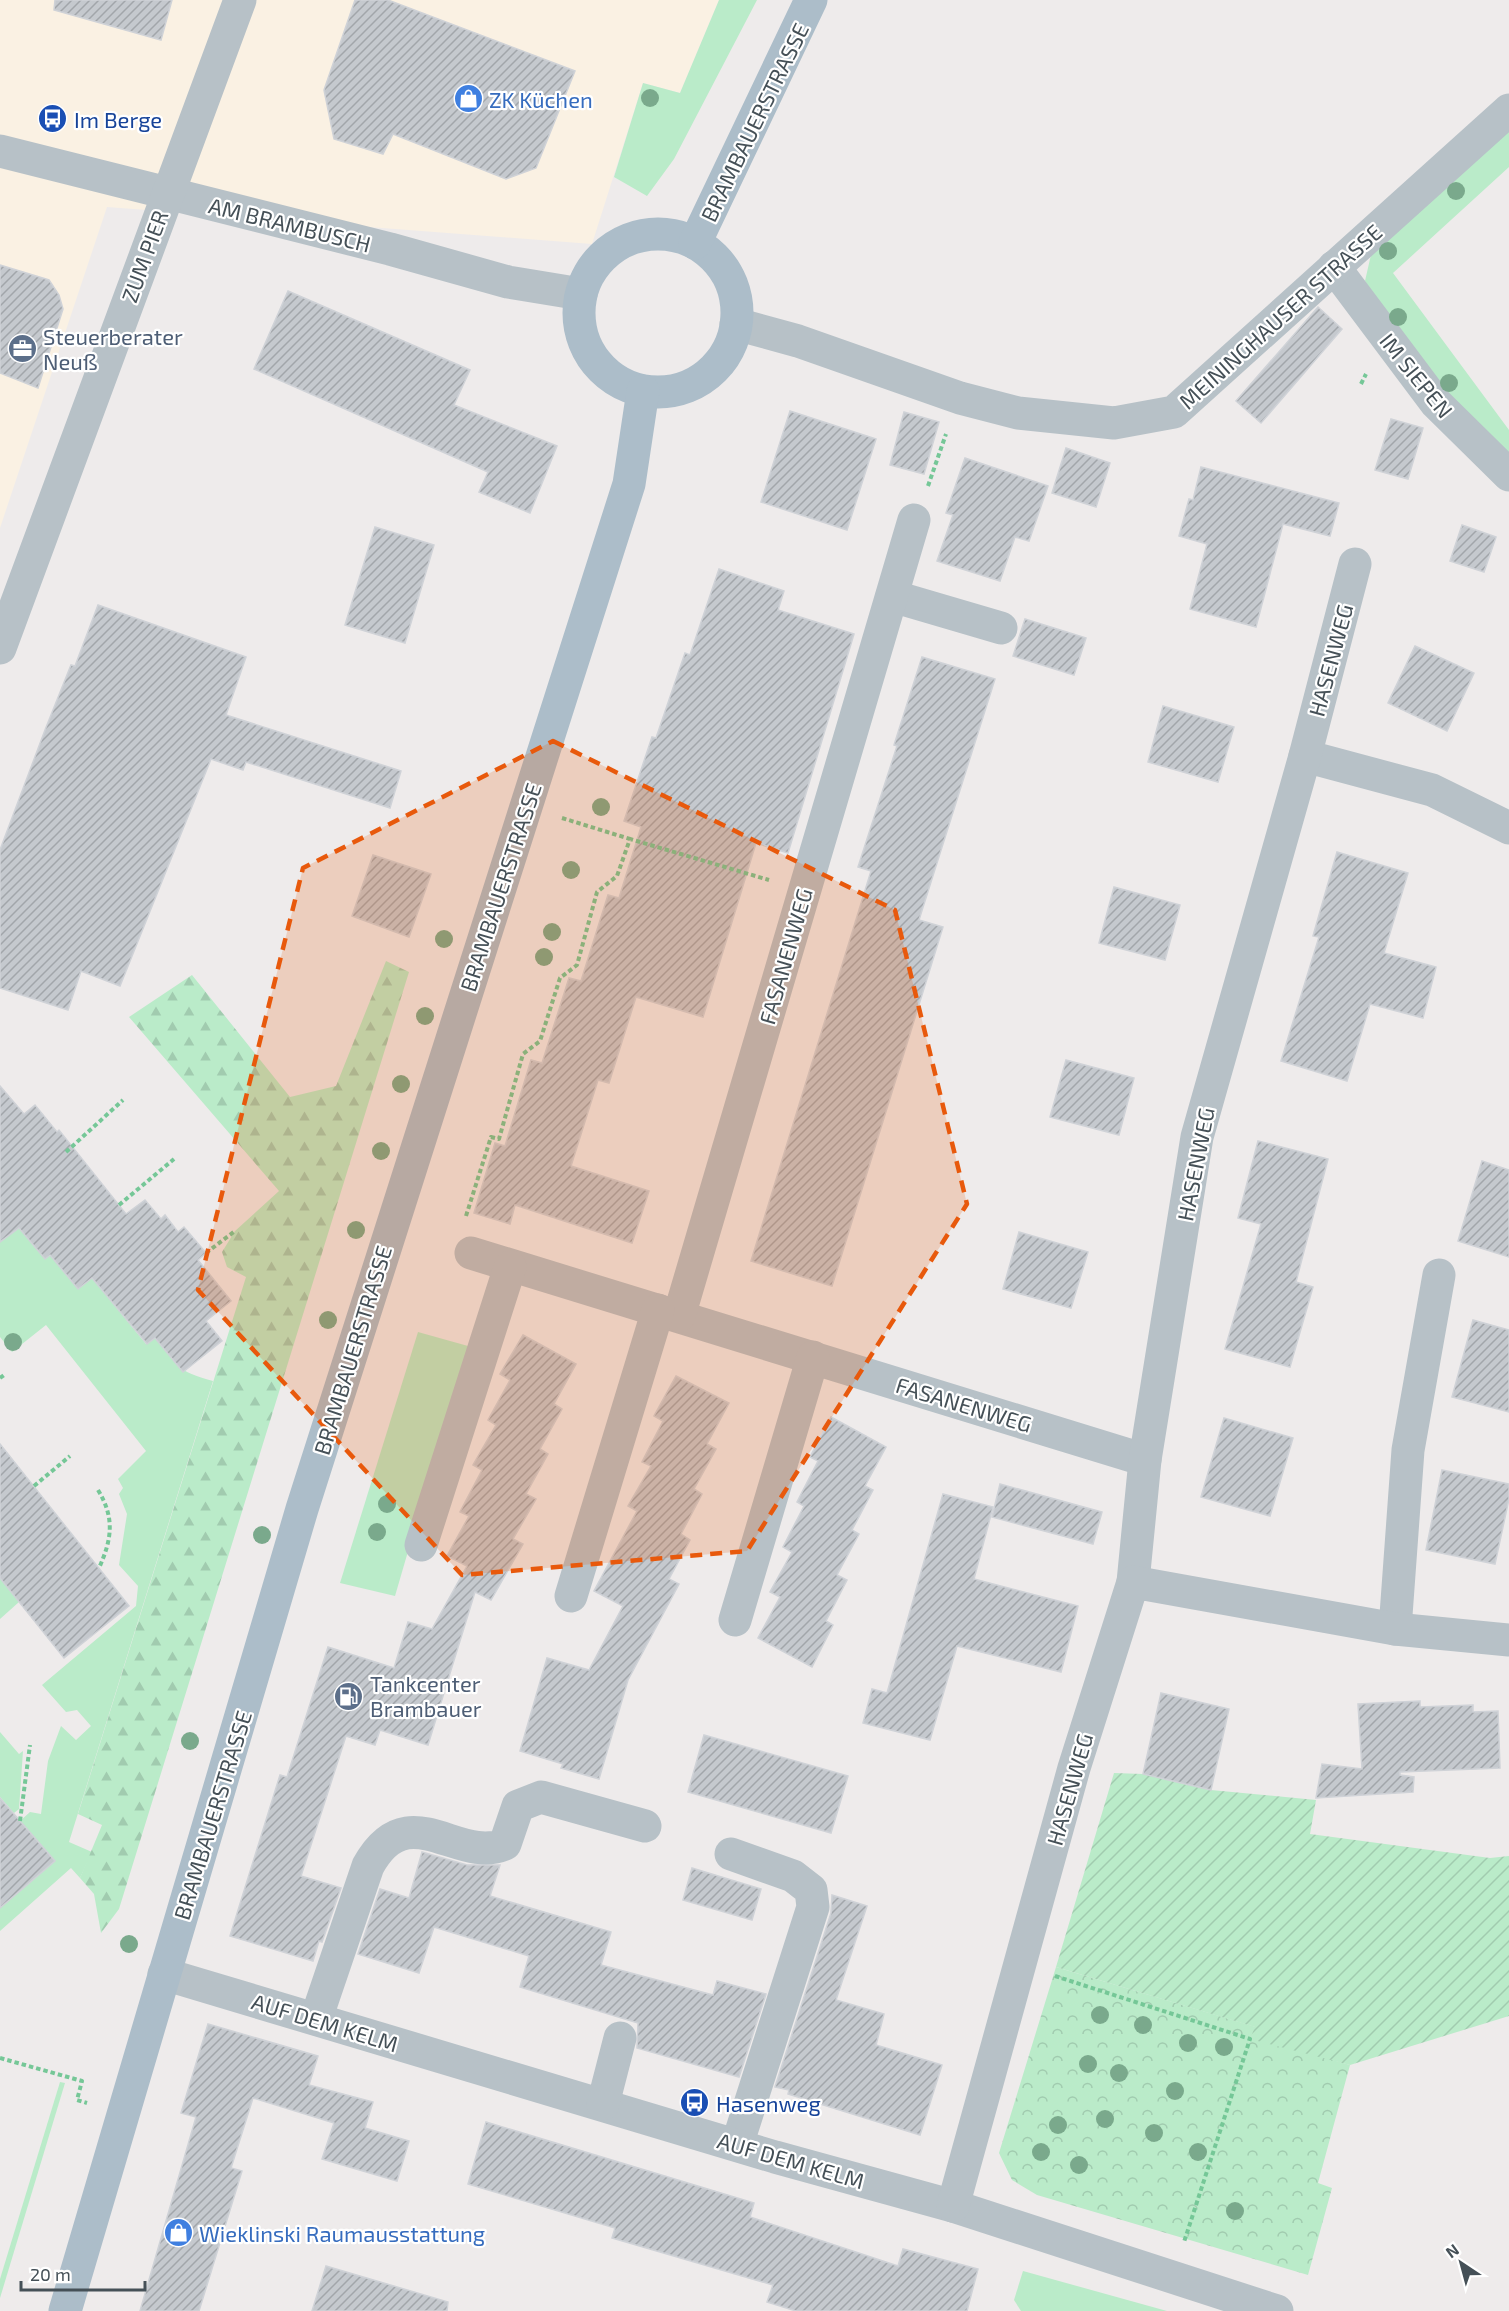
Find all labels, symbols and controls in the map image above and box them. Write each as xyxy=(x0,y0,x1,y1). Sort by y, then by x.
street label: BRAMBAUERSTRASSE xyxy=(695,19,813,225)
shop icon: ZK Küchen xyxy=(452,83,484,115)
place label: ZK Küchen xyxy=(489,86,593,112)
bus stop icon: Im Berge xyxy=(37,103,69,135)
place label: Im Berge xyxy=(74,106,162,132)
street label: AM BRAMBUSCH xyxy=(206,191,374,257)
street label: ZUM PIER xyxy=(115,206,173,306)
street label: MEININGHAUSER STRASSE xyxy=(1173,218,1387,414)
place label: Steuerberater Neuß xyxy=(43,323,183,374)
street label: IM SIEPEN xyxy=(1375,327,1459,423)
office icon: Steuerberater Neuß xyxy=(6,333,38,365)
street label: HASENWEG xyxy=(1303,601,1357,719)
street label: BRAMBAUERSTRASSE xyxy=(454,780,546,994)
street label: FASANENWEG xyxy=(753,885,817,1027)
street label: HASENWEG xyxy=(1171,1105,1219,1223)
street label: BRAMBAUERSTRASSE xyxy=(308,1242,396,1458)
street label: FASANENWEG xyxy=(893,1371,1035,1437)
place label: Tankcenter Brambauer xyxy=(370,1670,482,1721)
fuel station icon: Tankcenter Brambauer xyxy=(333,1680,365,1712)
street label: BRAMBAUERSTRASSE xyxy=(168,1707,256,1923)
street label: HASENWEG xyxy=(1041,1730,1097,1848)
street label: AUF DEM KELM xyxy=(249,1987,401,2057)
bus stop icon: Hasenweg xyxy=(679,2087,711,2119)
place label: Hasenweg xyxy=(716,2090,821,2116)
street label: AUF DEM KELM xyxy=(715,2127,867,2193)
shop icon: Wieklinski Raumausstattung xyxy=(162,2217,194,2249)
place label: Wieklinski Raumausstattung xyxy=(199,2220,485,2246)
north arrow xyxy=(1431,2233,1491,2293)
text: N xyxy=(1442,2239,1462,2262)
scale bar xyxy=(21,2254,146,2292)
text: 20 m xyxy=(30,2263,71,2285)

